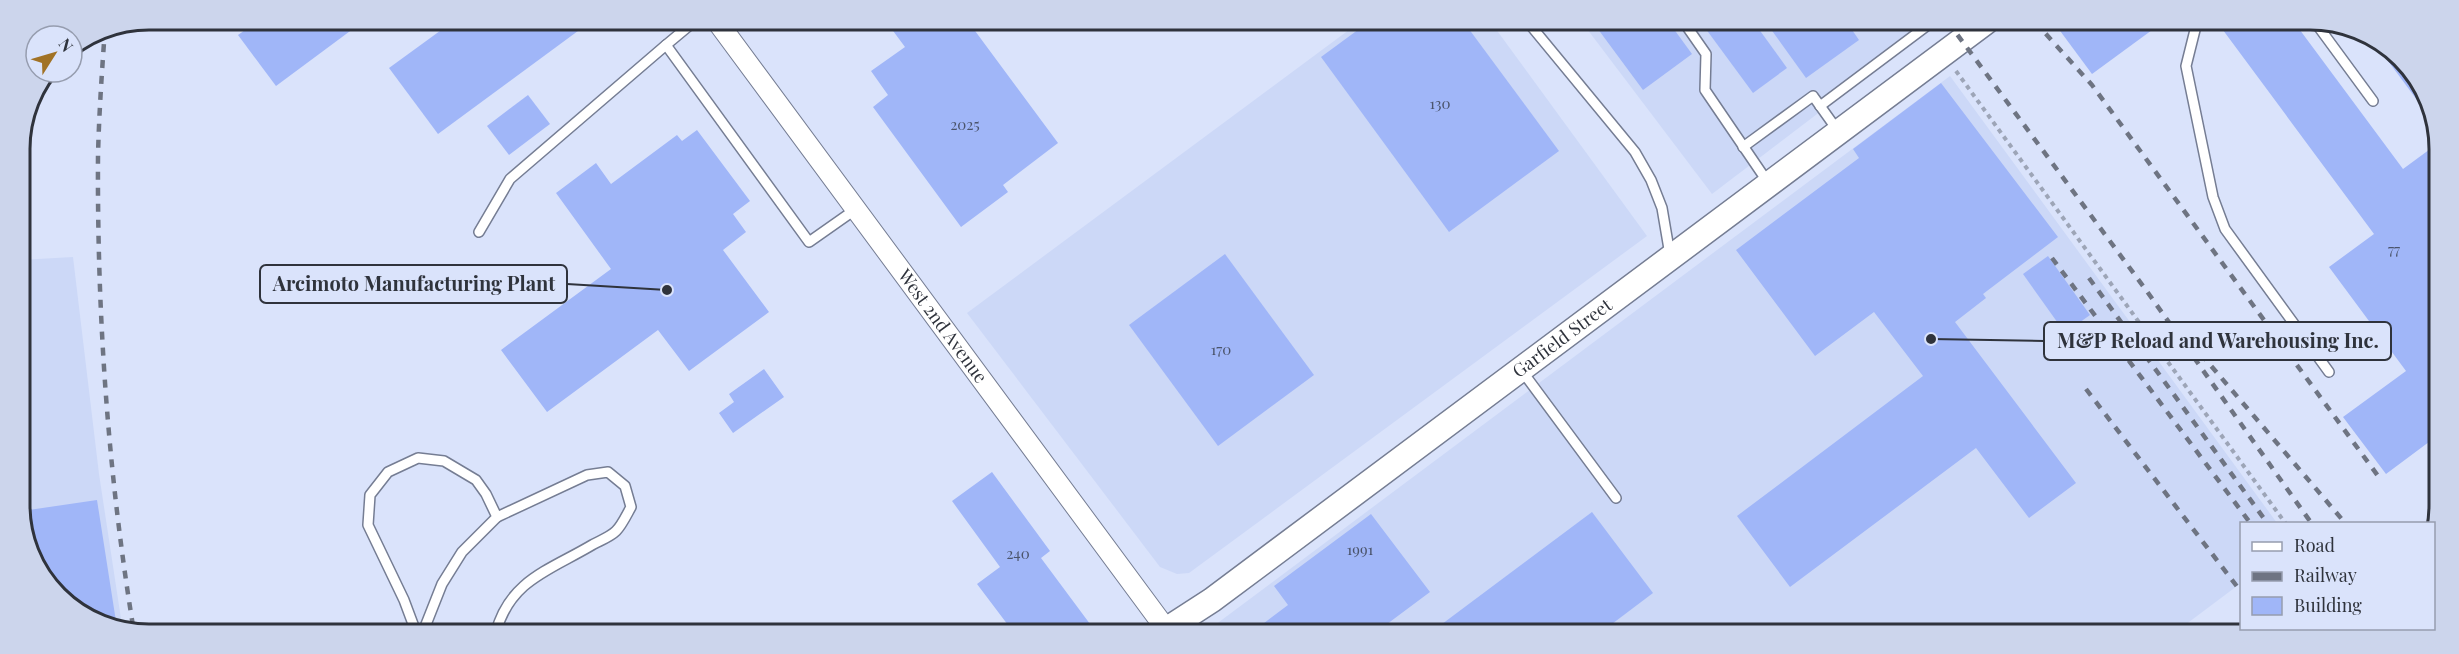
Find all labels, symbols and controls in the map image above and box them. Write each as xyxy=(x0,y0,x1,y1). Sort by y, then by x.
north arrow xyxy=(24,24,84,84)
text: N xyxy=(55,34,79,56)
house number: 130 xyxy=(1429,93,1451,113)
house number: 2025 xyxy=(950,114,980,134)
house number: 77 xyxy=(2388,239,2400,259)
street label: West 2nd Avenue xyxy=(893,263,993,388)
callout: Arcimoto Manufacturing Plant xyxy=(260,265,567,303)
text: Arcimoto Manufacturing Plant xyxy=(272,269,556,296)
street label: Garfield Street xyxy=(1507,292,1617,383)
callout: M&P Reload and Warehousing Inc. xyxy=(2044,322,2391,360)
text: M&P Reload and Warehousing Inc. xyxy=(2057,326,2379,353)
house number: 170 xyxy=(1211,339,1231,359)
legend xyxy=(2240,522,2435,630)
text: Road xyxy=(2294,533,2335,557)
house number: 1991 xyxy=(1347,539,1374,559)
house number: 240 xyxy=(1006,543,1030,563)
text: Railway xyxy=(2294,563,2357,587)
text: Building xyxy=(2294,593,2362,617)

